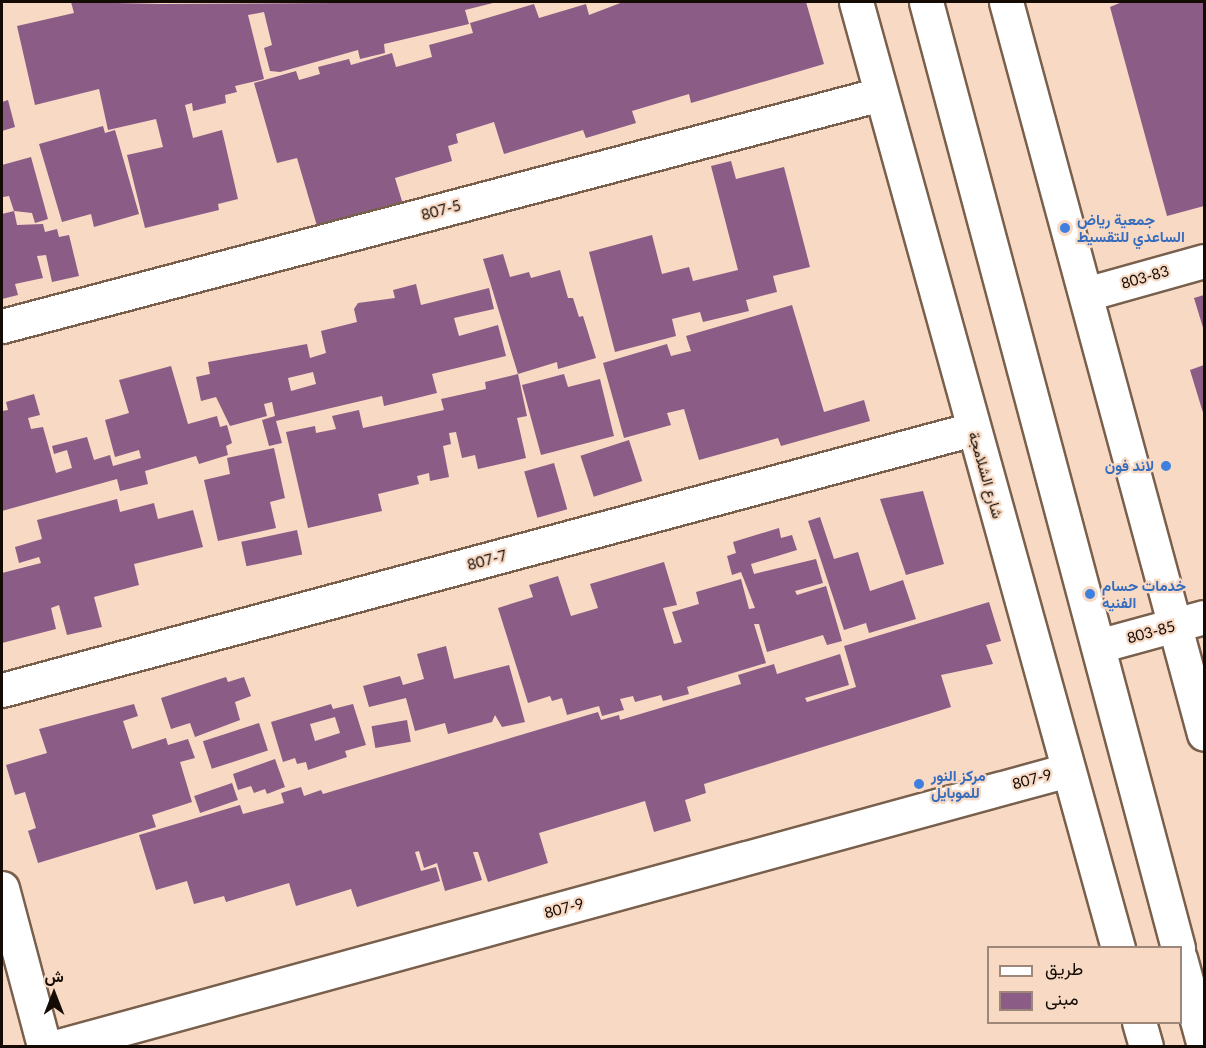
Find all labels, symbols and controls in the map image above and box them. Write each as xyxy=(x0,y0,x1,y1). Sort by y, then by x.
street label: 807-5 xyxy=(419,196,463,224)
place label: جمعية رياض الساعدي للتقسيط xyxy=(1077,210,1185,245)
marker: جمعية رياض الساعدي للتقسيط xyxy=(1058,221,1072,235)
street label: 803-83 xyxy=(1119,262,1171,292)
street label: شارع الشلامجة xyxy=(965,429,1007,521)
place label: لاند فون xyxy=(1105,457,1154,475)
marker: لاند فون xyxy=(1159,459,1173,473)
street label: 807-7 xyxy=(465,546,509,574)
place label: خدمات حسام الفنيه xyxy=(1102,576,1186,611)
marker: خدمات حسام الفنيه xyxy=(1083,587,1097,601)
street label: 803-85 xyxy=(1125,617,1177,647)
street label: 807-9 xyxy=(1010,765,1054,793)
place label: مركز النور للموبايل xyxy=(931,766,986,801)
marker: مركز النور للموبايل xyxy=(912,777,926,791)
street label: 807-9 xyxy=(542,894,586,922)
legend xyxy=(987,946,1182,1024)
text: طريق xyxy=(1045,957,1083,979)
north arrow xyxy=(24,964,84,1024)
text: ش xyxy=(44,966,64,985)
text: مبنى xyxy=(1045,987,1079,1009)

